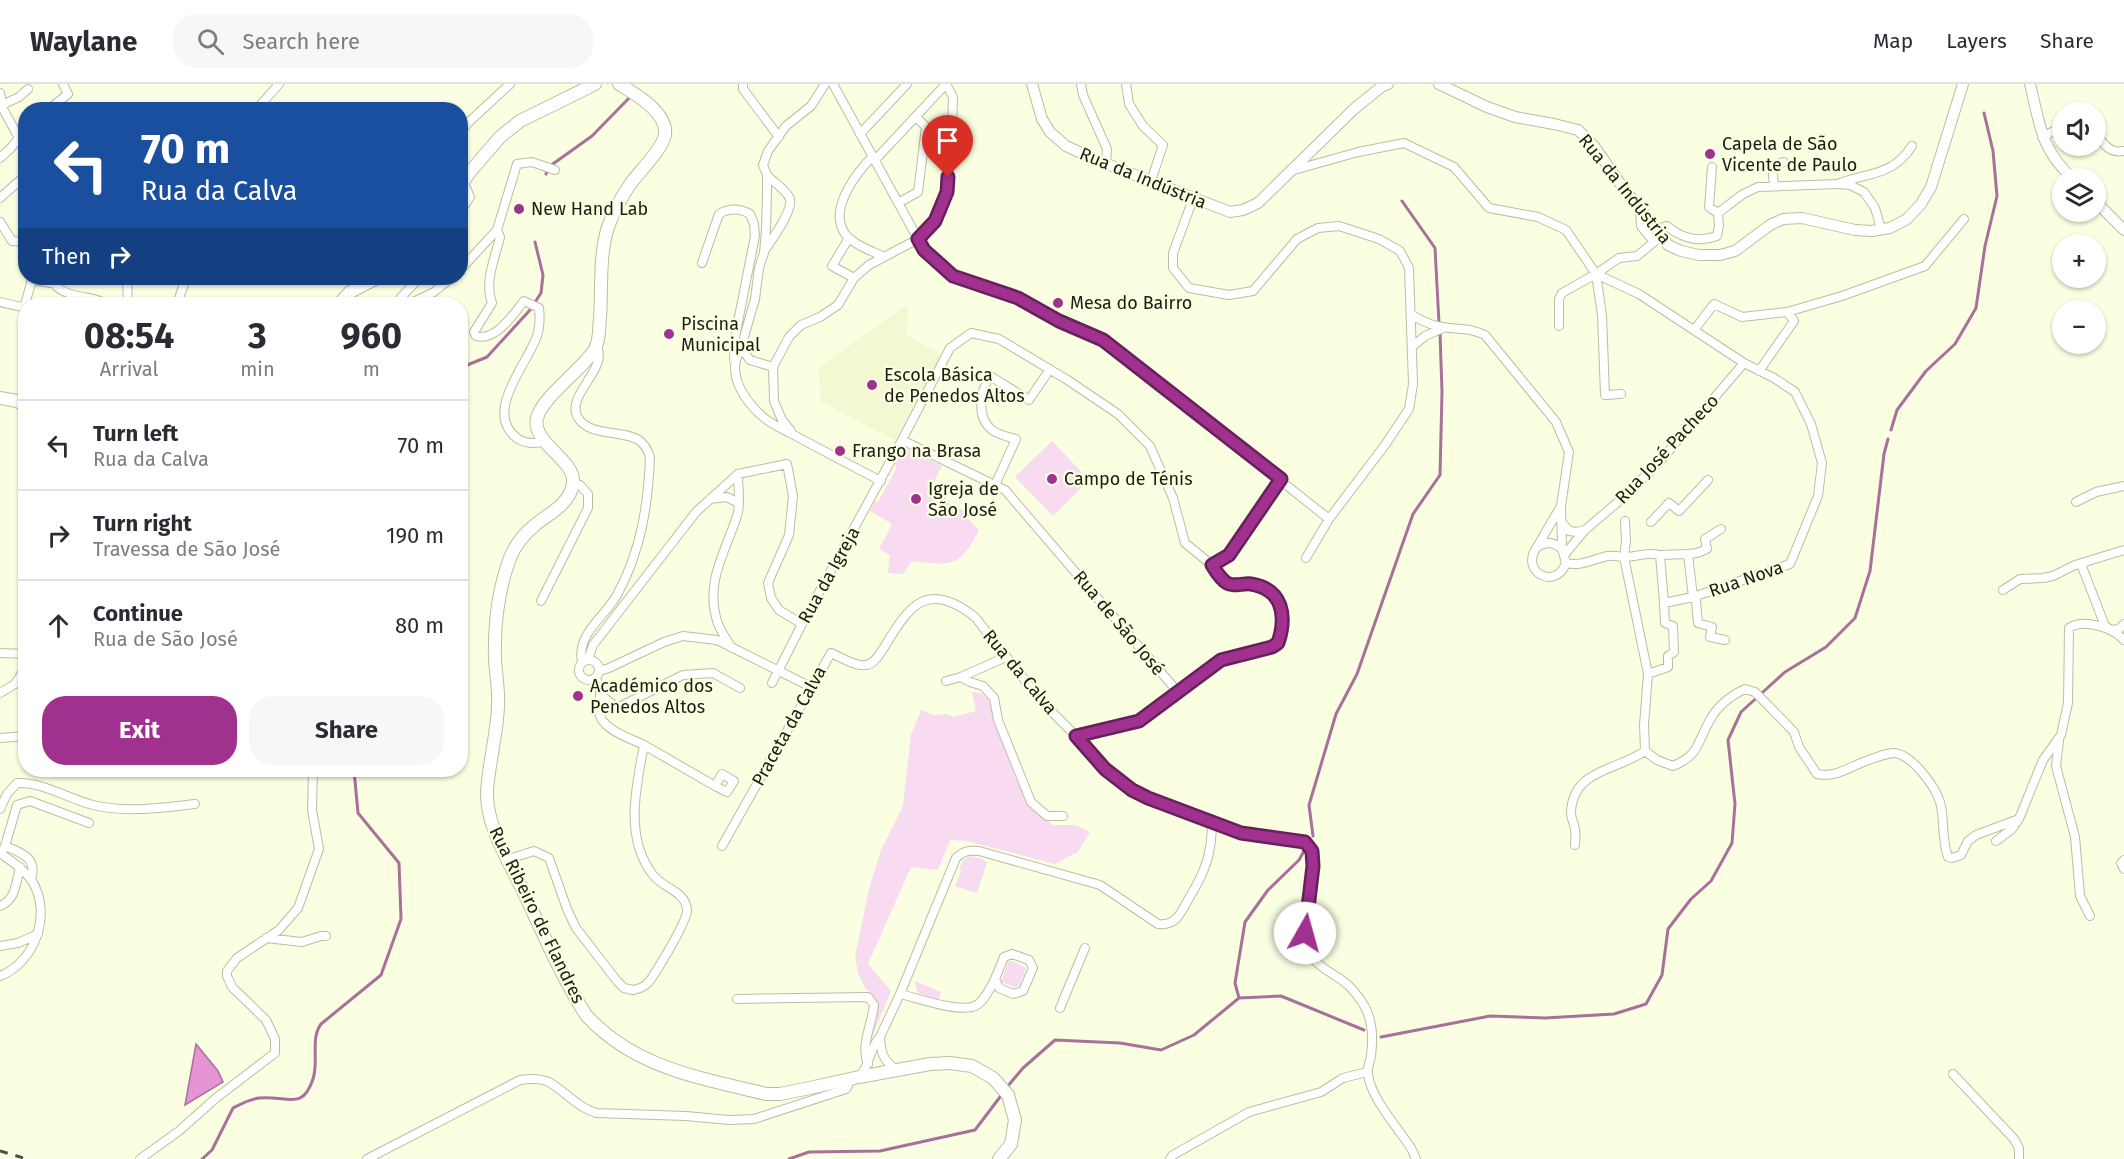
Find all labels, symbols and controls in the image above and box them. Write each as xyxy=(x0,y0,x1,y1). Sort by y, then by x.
search box xyxy=(173,14,593,68)
text: Waylane xyxy=(30,25,137,58)
icon: search xyxy=(194,25,227,58)
text: Search here xyxy=(242,28,360,55)
text: Map xyxy=(1873,28,1913,54)
text: Layers xyxy=(1946,28,2007,54)
text: Share xyxy=(2040,28,2094,54)
map controls xyxy=(2052,102,2106,354)
button: sound xyxy=(2052,102,2106,156)
pin xyxy=(922,115,973,177)
text: 70 m xyxy=(141,124,230,174)
icon: arrive xyxy=(931,124,964,157)
icon: left xyxy=(42,126,120,204)
street label: Rua da Indústria xyxy=(1574,130,1676,248)
place label: Capela de São Vicente de Paulo xyxy=(1722,133,1857,176)
street label: Rua da Indústria xyxy=(1076,143,1210,213)
marker: Capela de São Vicente de Paulo xyxy=(1703,147,1717,161)
button: layers xyxy=(2052,168,2106,222)
text: Rua da Calva xyxy=(141,175,297,207)
place label: New Hand Lab xyxy=(531,198,648,220)
marker: New Hand Lab xyxy=(512,202,526,216)
button: + xyxy=(2052,234,2106,288)
icon: right xyxy=(103,240,136,273)
text: Then xyxy=(42,243,91,270)
place label: Mesa do Bairro xyxy=(1070,292,1192,314)
marker: Mesa do Bairro xyxy=(1051,296,1065,310)
button: − xyxy=(2052,300,2106,354)
place label: Piscina Municipal xyxy=(681,313,760,356)
text: 08:54 xyxy=(84,314,174,358)
text: 3 xyxy=(248,314,267,358)
text: 960 xyxy=(341,314,402,358)
marker: Piscina Municipal xyxy=(662,327,676,341)
text: Arrival xyxy=(100,357,158,381)
text: min xyxy=(240,357,275,381)
text: m xyxy=(363,357,380,381)
place label: Escola Básica de Penedos Altos xyxy=(884,364,1025,407)
marker: Escola Básica de Penedos Altos xyxy=(865,378,879,392)
street label: Rua José Pacheco xyxy=(1611,390,1723,508)
text: Turn left xyxy=(93,420,178,447)
icon: left xyxy=(42,429,75,462)
text: 70 m xyxy=(398,432,444,459)
place label: Frango na Brasa xyxy=(852,440,981,462)
marker: Frango na Brasa xyxy=(833,444,847,458)
text: Rua da Calva xyxy=(93,447,209,471)
place label: Campo de Ténis xyxy=(1064,468,1193,490)
marker: Campo de Ténis xyxy=(1045,472,1059,486)
place label: Igreja de São José xyxy=(928,478,999,521)
marker: Igreja de São José xyxy=(909,492,923,506)
text: Turn right xyxy=(93,510,192,537)
icon: right xyxy=(42,519,75,552)
text: 190 m xyxy=(386,522,444,549)
street label: Rua da Igreja xyxy=(793,523,865,627)
text: Travessa de São José xyxy=(93,537,280,561)
street label: Rua Nova xyxy=(1706,556,1786,602)
street label: Rua de São José xyxy=(1069,566,1169,680)
text: Continue xyxy=(93,600,183,627)
icon: ahead xyxy=(42,609,75,642)
text: 80 m xyxy=(395,612,444,639)
street label: Rua da Calva xyxy=(978,625,1062,719)
text: Rua de São José xyxy=(93,627,238,651)
street label: Praceta da Calva xyxy=(747,662,831,790)
place label: Académico dos Penedos Altos xyxy=(590,675,713,718)
marker: Académico dos Penedos Altos xyxy=(571,689,585,703)
button: Exit xyxy=(42,696,237,765)
button: Share xyxy=(249,696,444,765)
street label: Rua Ribeiro de Flandres xyxy=(485,823,589,1007)
position arrow xyxy=(1273,901,1337,965)

